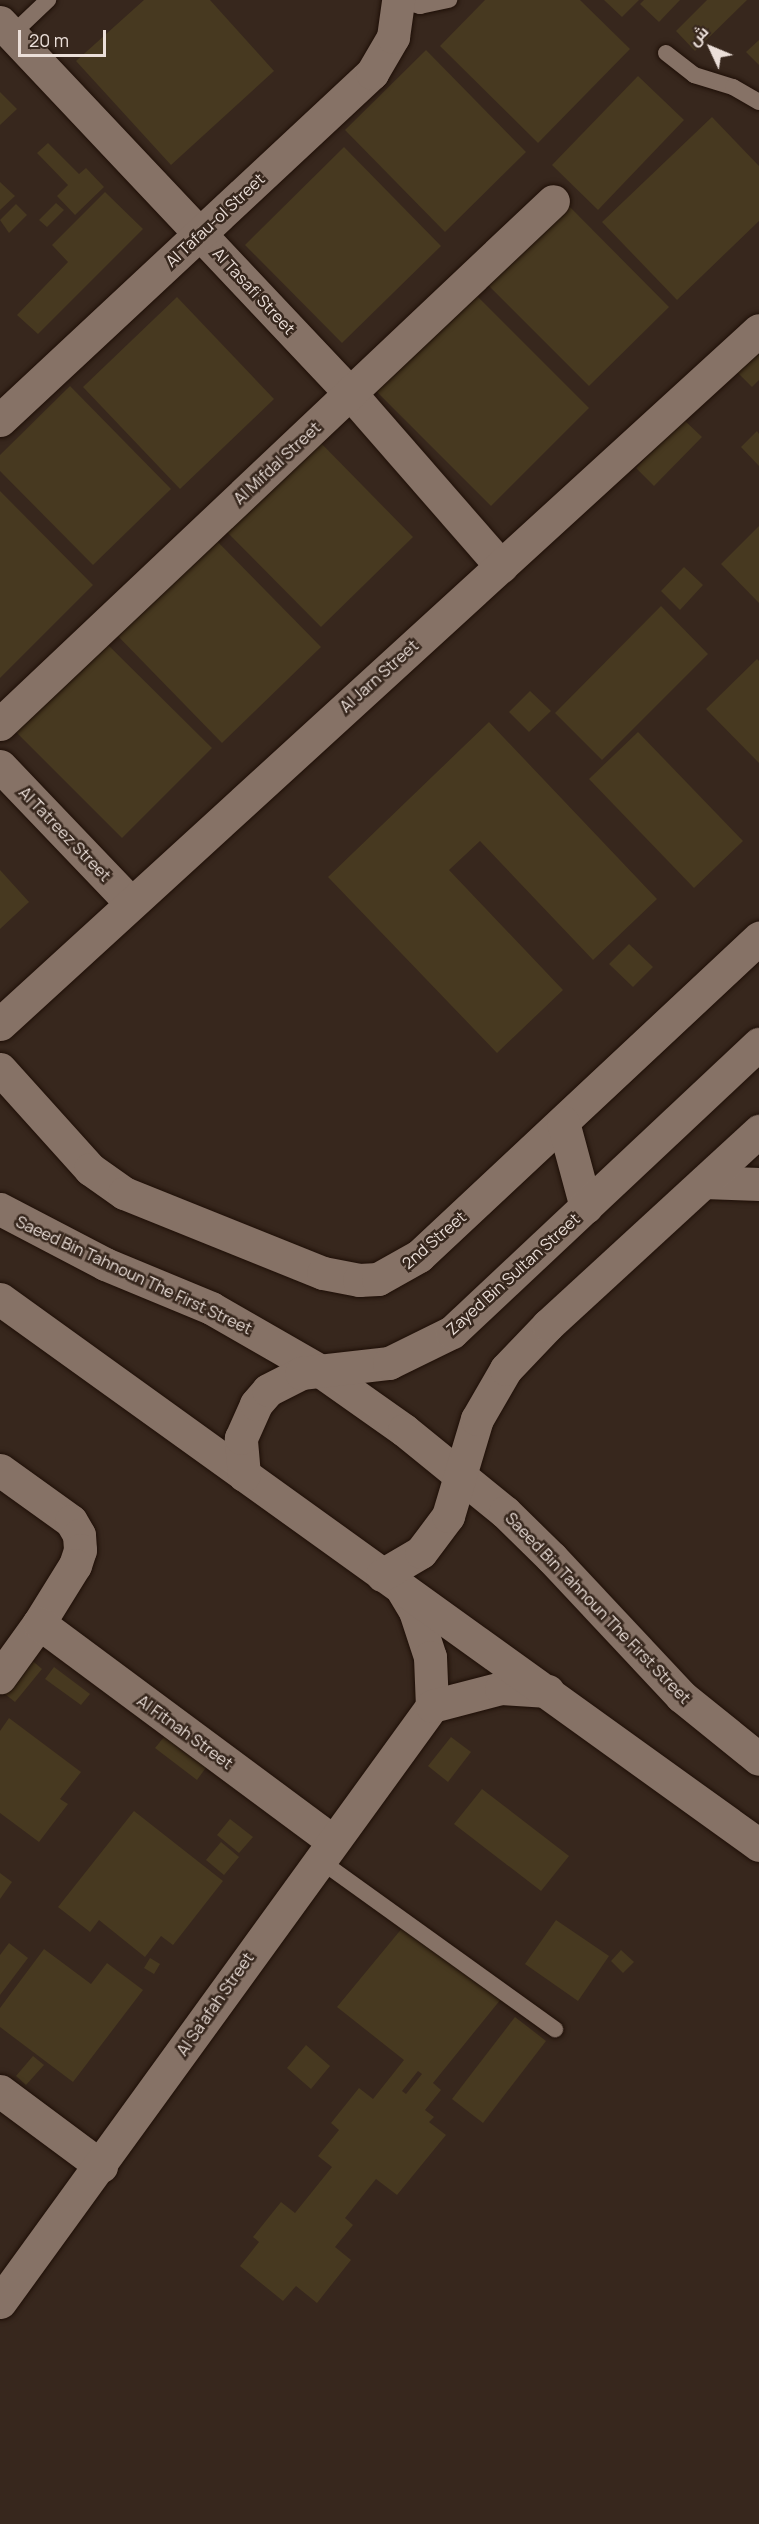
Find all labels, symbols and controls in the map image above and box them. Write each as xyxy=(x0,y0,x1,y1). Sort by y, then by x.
scale bar xyxy=(21,18,110,56)
north arrow xyxy=(681,18,741,78)
text: ش xyxy=(683,20,713,51)
text: 20 m xyxy=(29,28,69,52)
street label: Al Tafau-ol Street xyxy=(162,169,268,271)
street label: Al Tasafi Street xyxy=(209,244,299,338)
street label: Al Mifdal Street xyxy=(230,418,324,508)
street label: Al Jarn Street xyxy=(336,636,422,716)
street label: Al Tatreez Street xyxy=(15,783,115,885)
street label: 2nd Street xyxy=(398,1207,470,1273)
street label: Zayed Bin Sultan Street xyxy=(442,1209,584,1339)
street label: Saeed Bin Tahnoun The First Street xyxy=(13,1212,255,1338)
street label: Saeed Bin Tahnoun The First Street xyxy=(501,1508,695,1708)
street label: Al Fitnah Street xyxy=(134,1691,236,1773)
street label: Al Sa'afah Street xyxy=(172,1949,258,2059)

